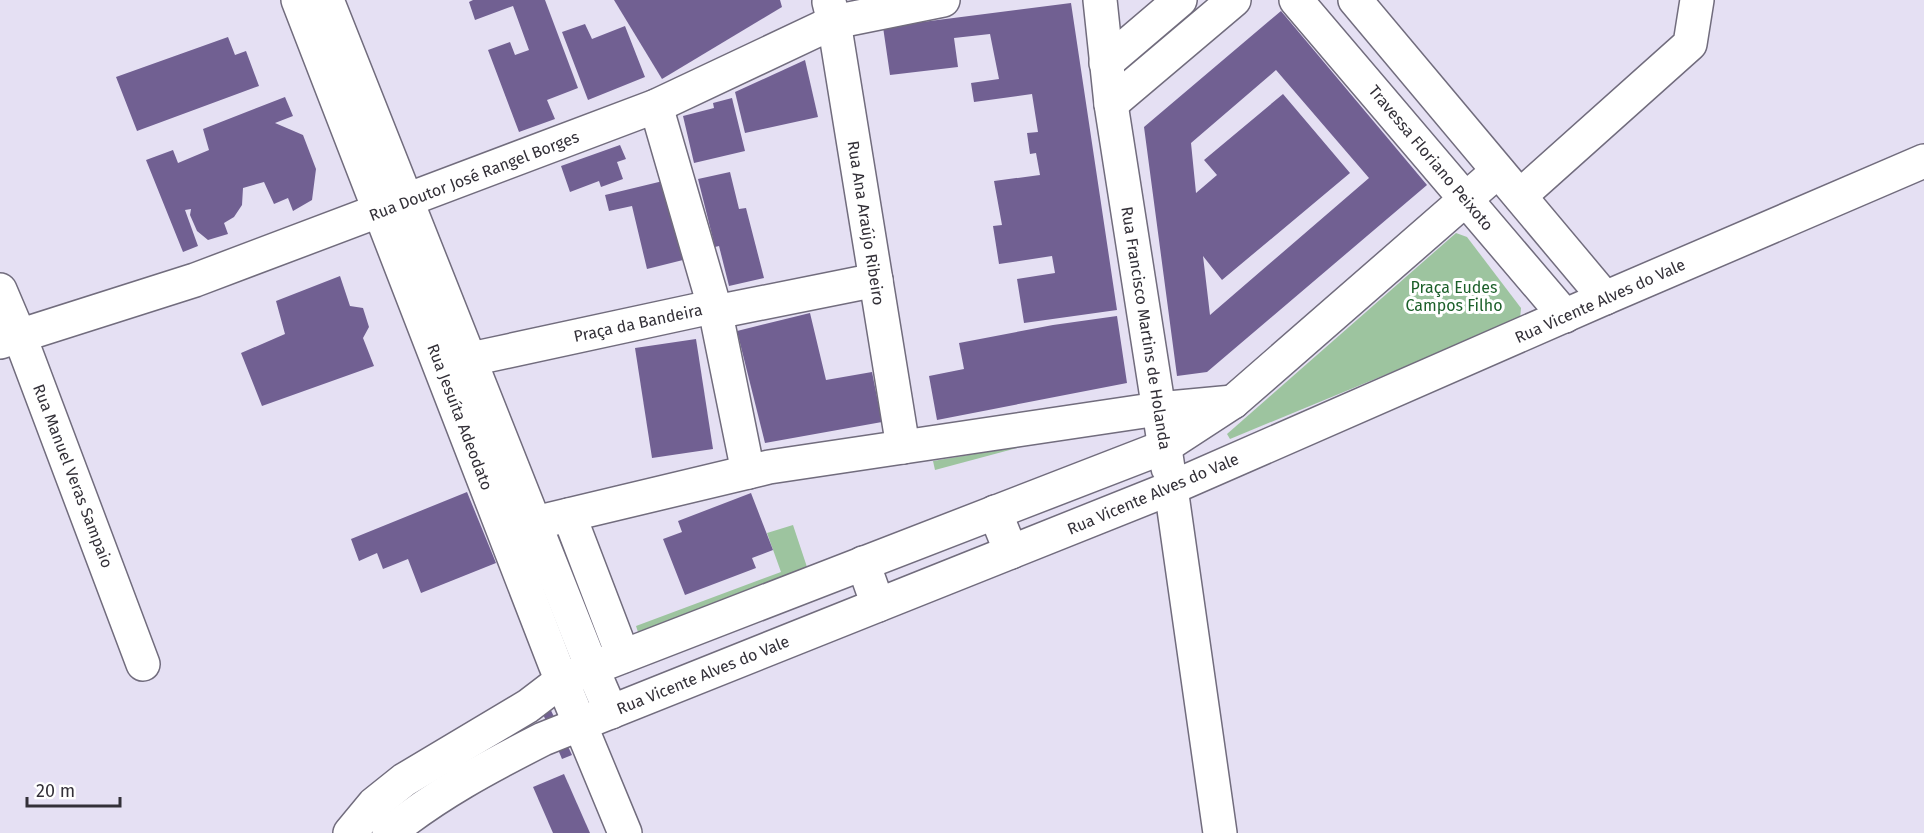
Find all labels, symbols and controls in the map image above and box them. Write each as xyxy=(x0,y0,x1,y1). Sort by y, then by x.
street label: Travessa Floriano Peixoto xyxy=(1365,81,1497,235)
street label: Rua Doutor José Rangel Borges xyxy=(366,127,582,225)
street label: Rua Ana Araújo Ribeiro xyxy=(844,139,888,307)
street label: Rua Francisco Martins de Holanda xyxy=(1117,205,1175,451)
street label: Rua Vicente Alves do Vale xyxy=(1512,255,1688,347)
park label: Praça Eudes Campos Filho xyxy=(1406,278,1503,315)
street label: Praça da Bandeira xyxy=(572,300,704,347)
street label: Rua Jesuíta Adeodato xyxy=(423,341,497,493)
street label: Rua Manuel Veras Sampaio xyxy=(29,381,117,571)
street label: Rua Vicente Alves do Vale xyxy=(1064,449,1242,539)
street label: Rua Vicente Alves do Vale xyxy=(614,632,792,718)
scale bar xyxy=(27,770,120,808)
text: 20 m xyxy=(36,780,75,802)

